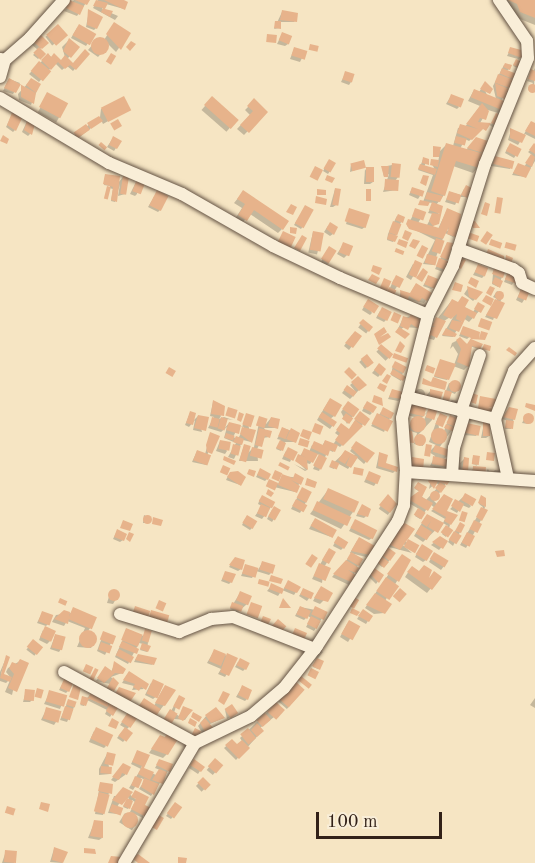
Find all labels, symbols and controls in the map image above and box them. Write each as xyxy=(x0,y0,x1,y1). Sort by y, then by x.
scale bar xyxy=(319,800,445,838)
text: 100 m xyxy=(327,813,378,831)

